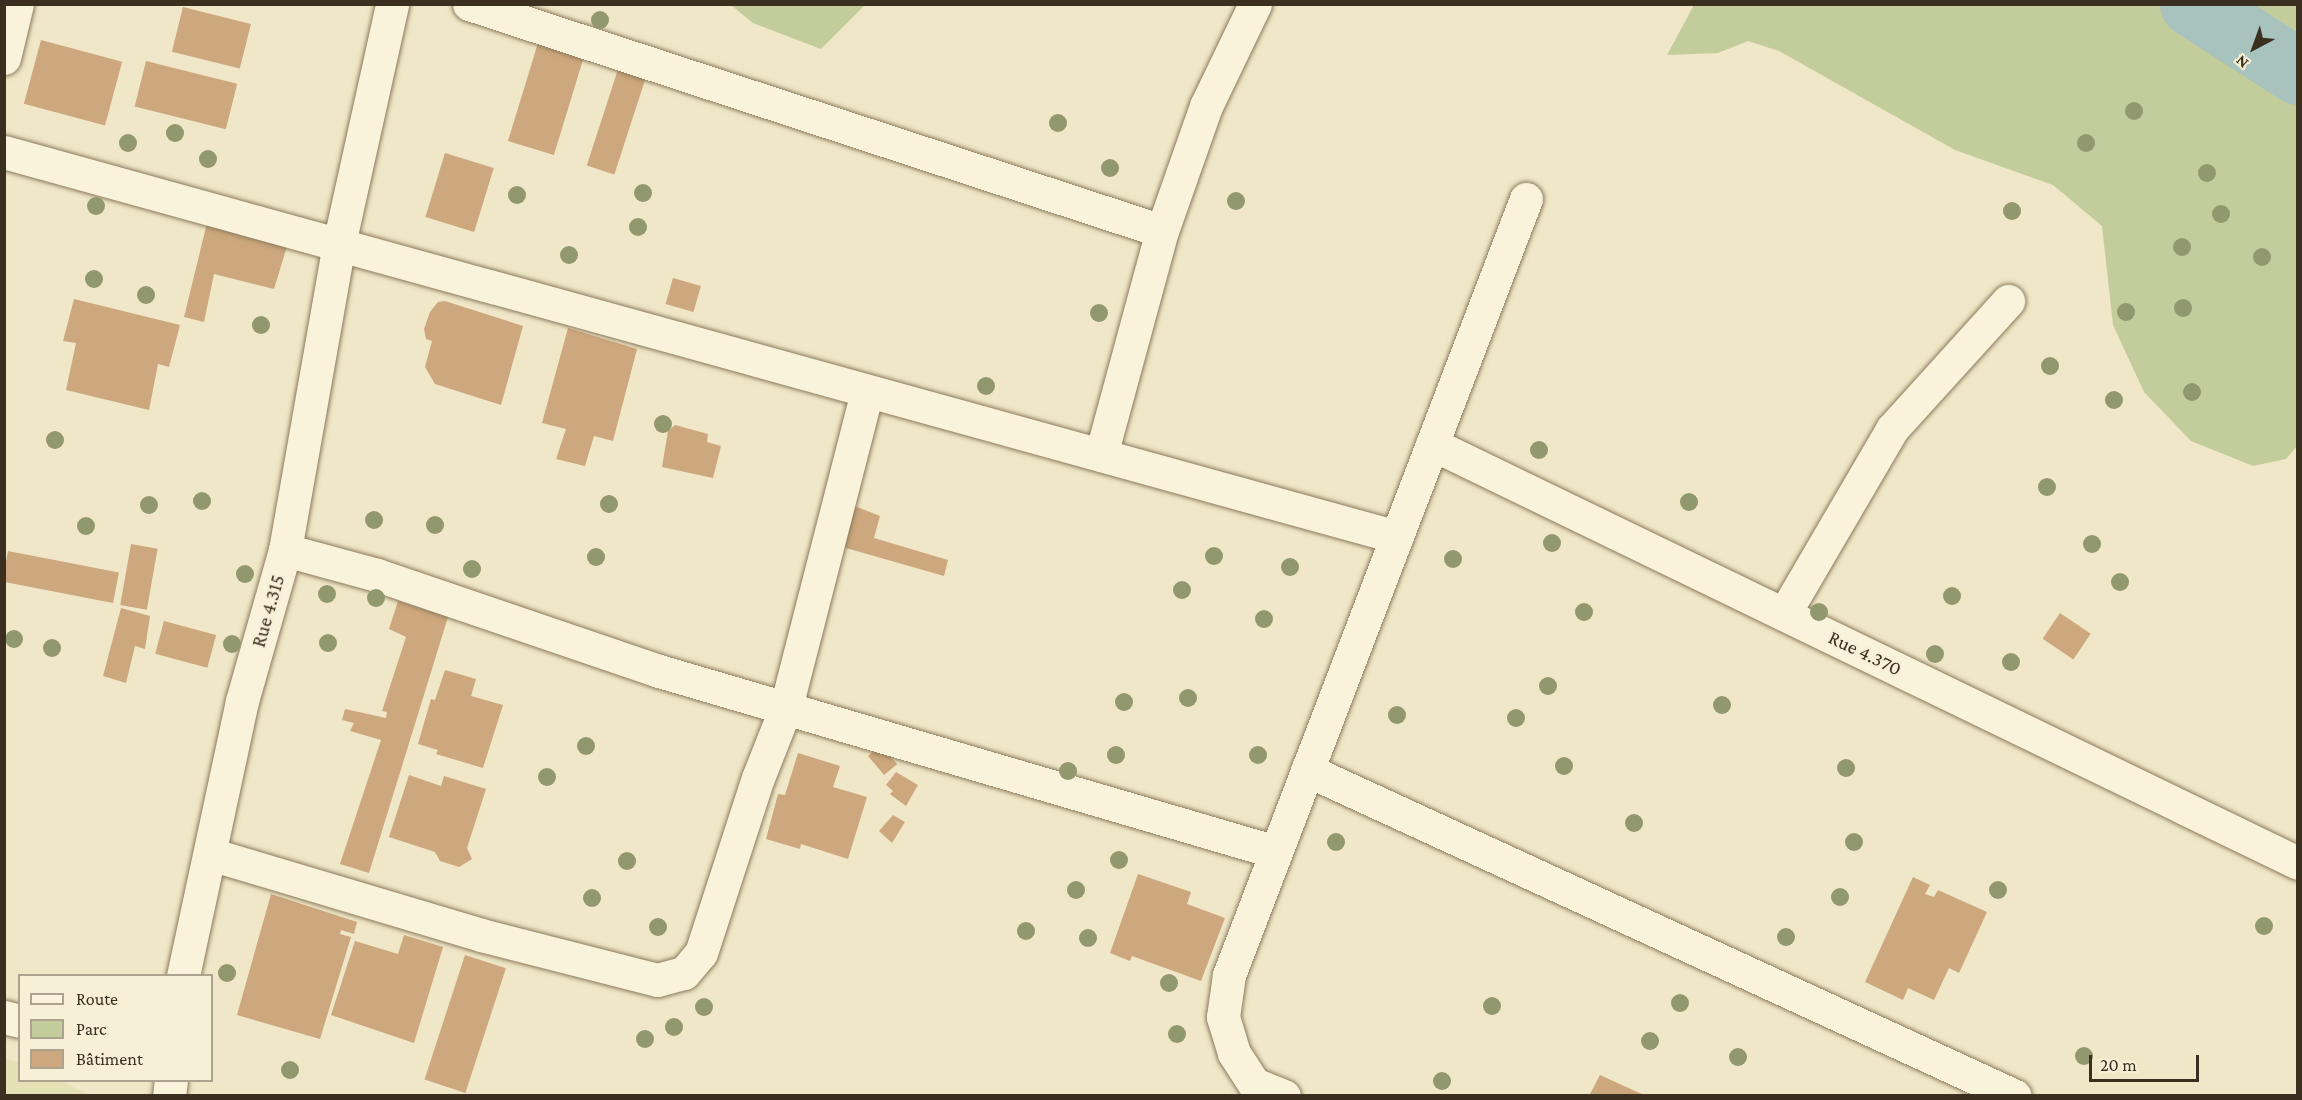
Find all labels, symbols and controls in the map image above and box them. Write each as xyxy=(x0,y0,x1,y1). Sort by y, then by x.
north arrow xyxy=(2224,18,2284,78)
text: N xyxy=(2232,52,2252,72)
street label: Rue 4.315 xyxy=(246,572,290,650)
street label: Rue 4.370 xyxy=(1825,625,1905,681)
legend xyxy=(18,974,213,1082)
text: Route xyxy=(76,989,118,1009)
text: Parc xyxy=(76,1019,107,1039)
scale bar xyxy=(2092,1043,2202,1081)
text: Bâtiment xyxy=(76,1049,143,1069)
text: 20 m xyxy=(2100,1055,2137,1075)

